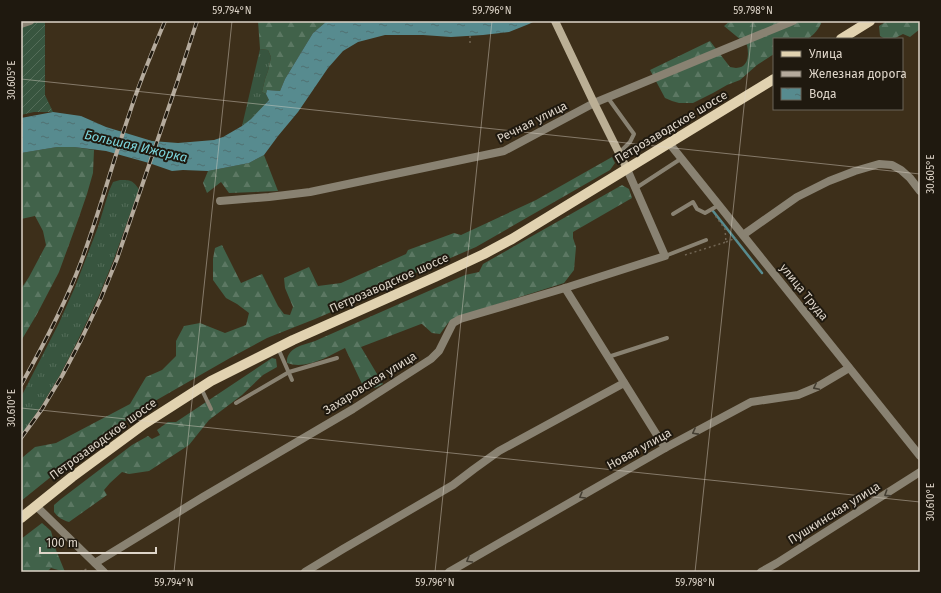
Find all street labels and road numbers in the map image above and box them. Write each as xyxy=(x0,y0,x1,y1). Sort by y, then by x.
street label: Петрозаводское шоссе xyxy=(612,88,730,166)
street label: Речная улица xyxy=(495,98,569,146)
street label: Петрозаводское шоссе xyxy=(327,250,451,316)
street label: улица Труда xyxy=(777,261,831,323)
street label: Захаровская улица xyxy=(321,349,419,417)
street label: Петрозаводское шоссе xyxy=(47,395,159,483)
street label: Новая улица xyxy=(604,426,674,472)
street label: Пушкинская улица xyxy=(785,479,883,547)

